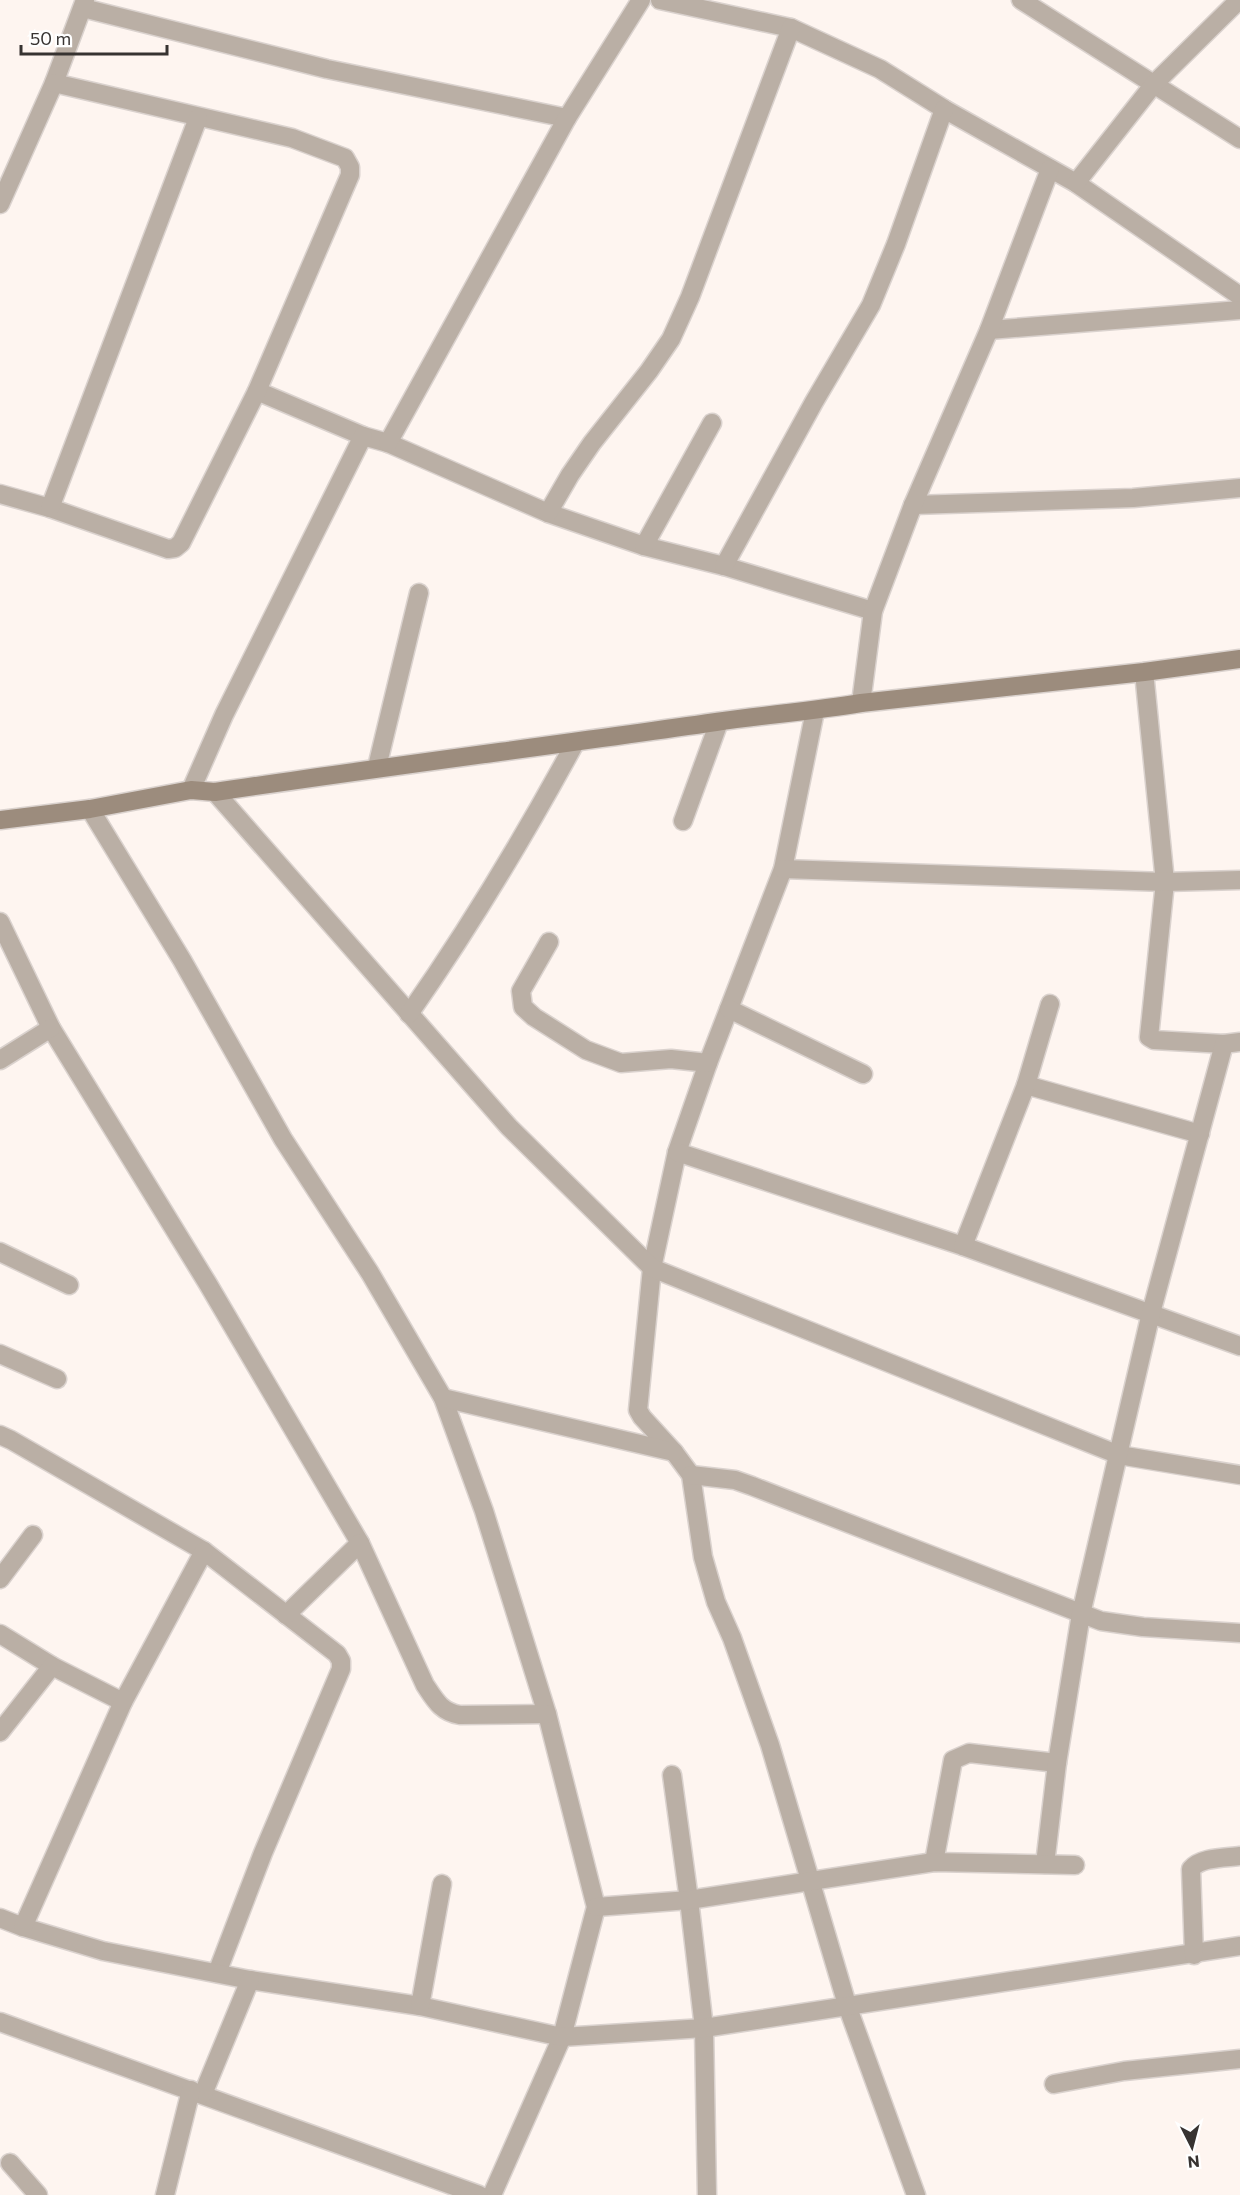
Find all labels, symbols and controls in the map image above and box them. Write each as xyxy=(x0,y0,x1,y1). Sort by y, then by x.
scale bar xyxy=(21,18,166,56)
text: 50 m xyxy=(30,27,71,49)
north arrow xyxy=(1162,2117,1222,2177)
text: N xyxy=(1187,2152,1201,2172)

